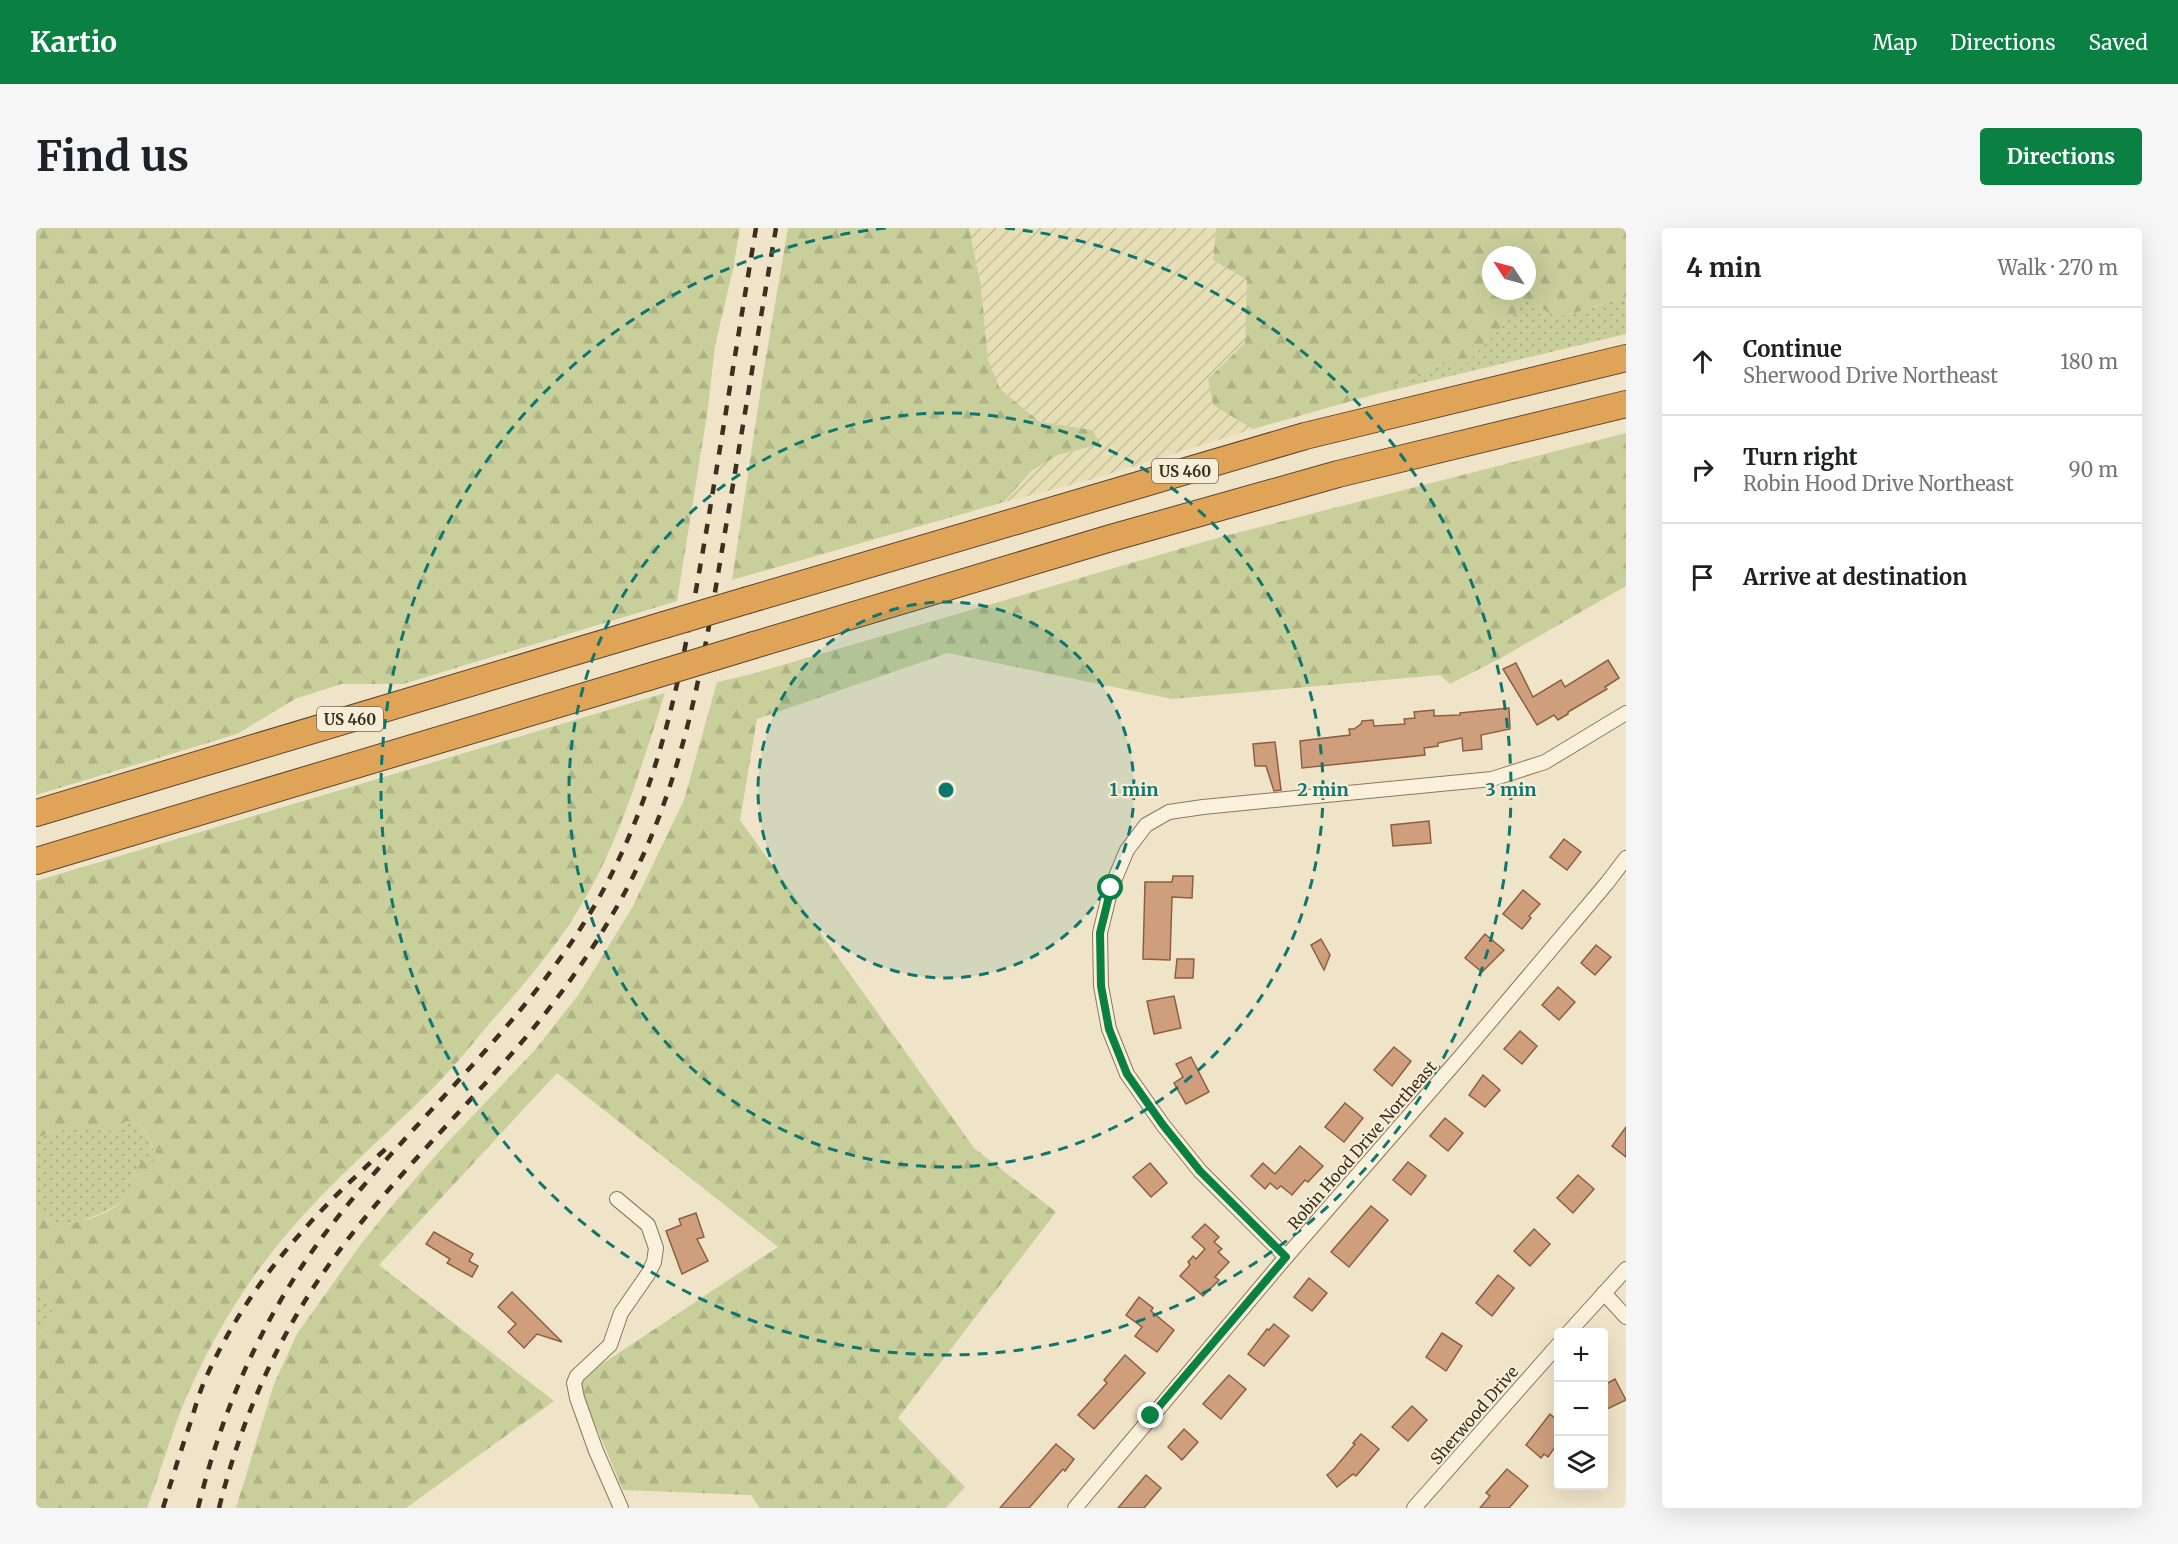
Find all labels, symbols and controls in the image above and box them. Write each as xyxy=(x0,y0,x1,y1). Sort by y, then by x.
text: Kartio xyxy=(30,24,117,60)
text: Map xyxy=(1873,29,1917,56)
text: Directions xyxy=(1950,29,2055,56)
text: Saved xyxy=(2088,29,2148,56)
button: Directions xyxy=(1980,128,2142,185)
text: Find us xyxy=(36,130,189,182)
north arrow xyxy=(1482,246,1536,300)
text: 4 min xyxy=(1686,251,1761,284)
text: Walk · 270 m xyxy=(1998,255,2118,280)
text: Continue xyxy=(1743,335,1842,363)
icon: ahead xyxy=(1686,345,1719,378)
text: 180 m xyxy=(2060,349,2118,374)
text: Sherwood Drive Northeast xyxy=(1743,363,1998,388)
text: Turn right xyxy=(1743,443,1857,471)
icon: right xyxy=(1686,453,1719,486)
text: 90 m xyxy=(2068,457,2118,482)
road number: US 460 xyxy=(1152,459,1218,483)
text: Robin Hood Drive Northeast xyxy=(1743,471,2014,496)
icon: arrive xyxy=(1686,561,1719,594)
text: Arrive at destination xyxy=(1743,563,1967,591)
road number: US 460 xyxy=(317,707,383,731)
text: 1 min xyxy=(1109,778,1159,801)
text: 2 min xyxy=(1297,778,1349,801)
text: 3 min xyxy=(1486,778,1536,801)
centre of rings xyxy=(936,780,956,800)
route start xyxy=(1097,874,1123,900)
street label: Robin Hood Drive Northeast xyxy=(1283,1056,1441,1233)
map controls xyxy=(1554,1328,1608,1490)
button: + xyxy=(1554,1328,1608,1382)
street label: Sherwood Drive xyxy=(1426,1362,1522,1468)
button: − xyxy=(1554,1382,1608,1436)
route end xyxy=(1137,1402,1163,1428)
button: layers xyxy=(1554,1436,1608,1490)

